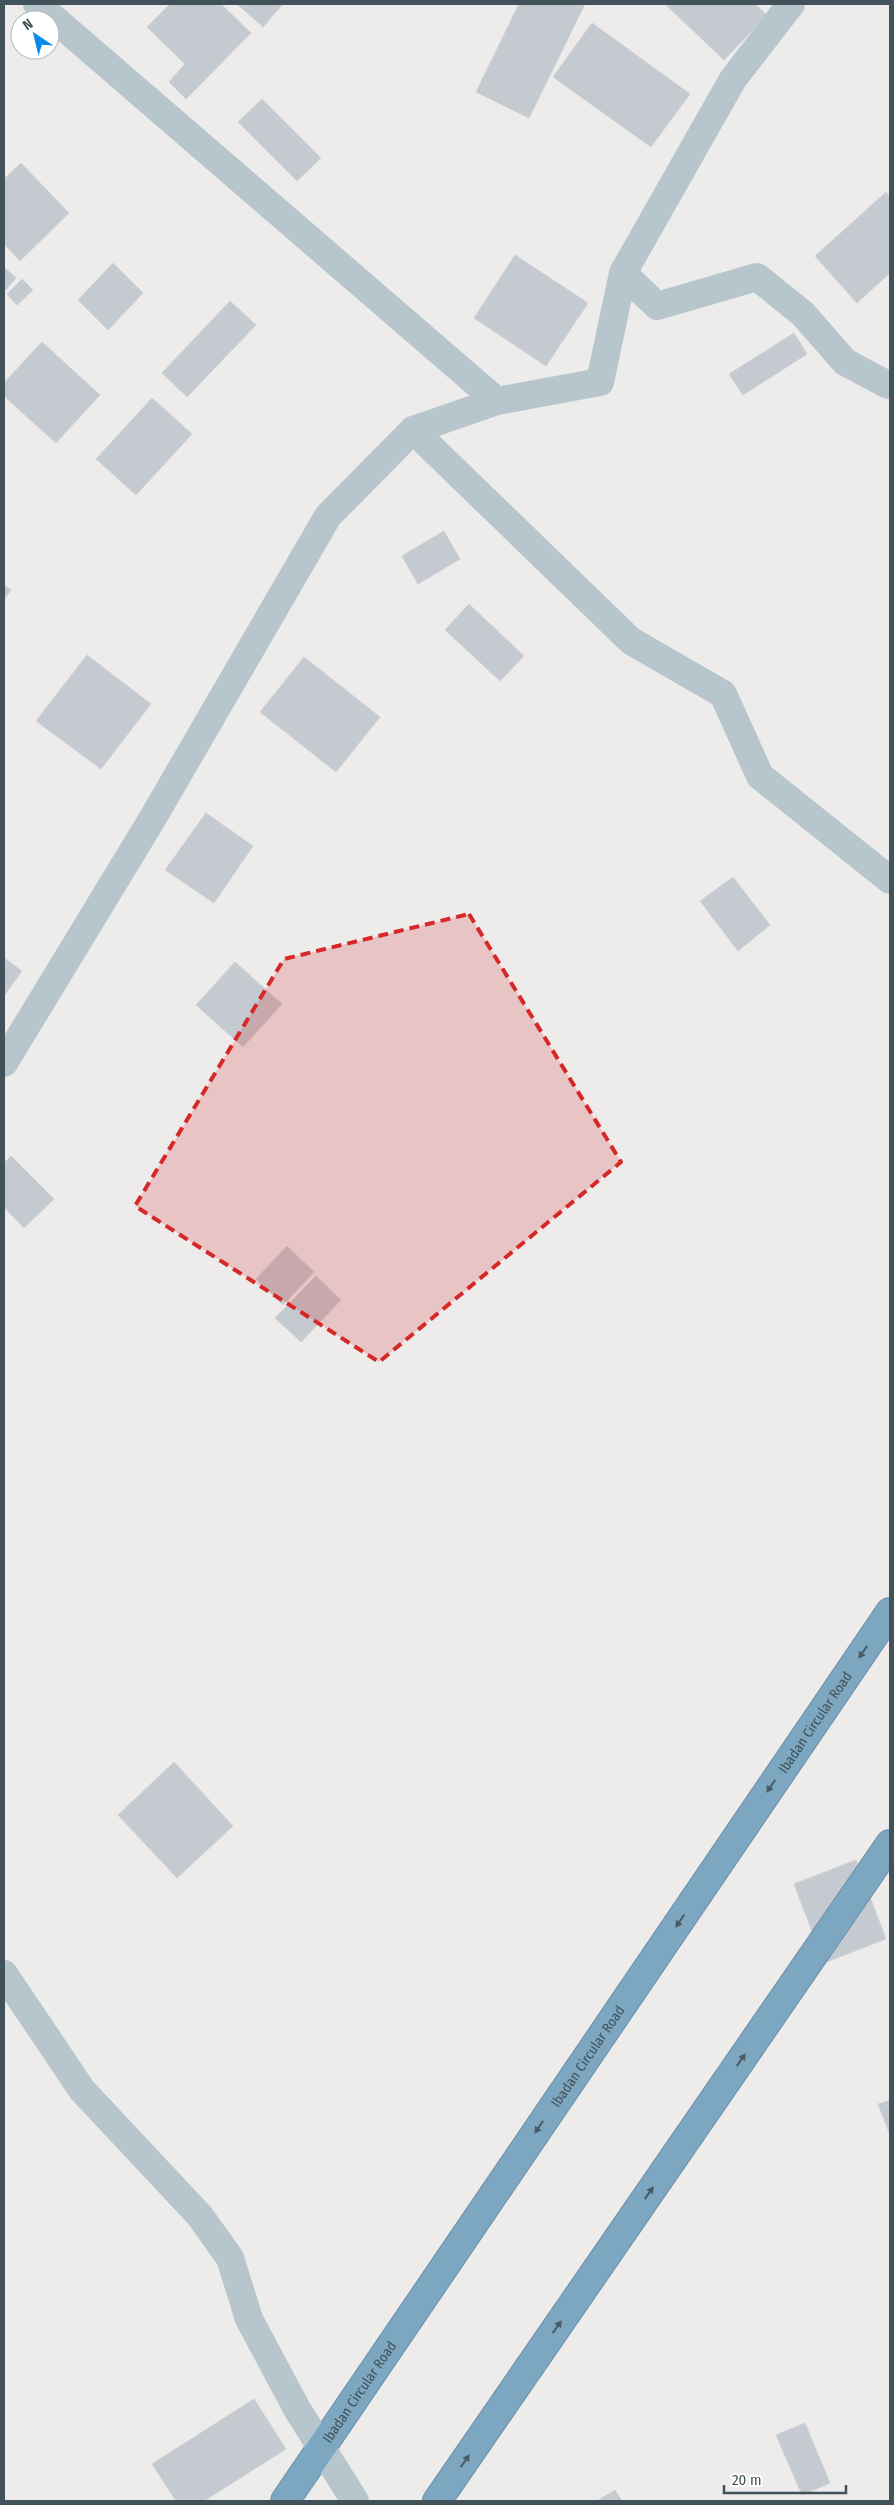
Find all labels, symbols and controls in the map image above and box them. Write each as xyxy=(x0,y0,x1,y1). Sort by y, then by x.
north arrow xyxy=(10,10,60,60)
text: N xyxy=(20,15,36,34)
one-way arrow xyxy=(858,1645,868,1659)
street label: Ibadan Circular Road xyxy=(774,1668,856,1776)
one-way arrow xyxy=(767,1780,776,1793)
one-way arrow xyxy=(675,1914,685,1928)
street label: Ibadan Circular Road xyxy=(547,2002,628,2110)
one-way arrow xyxy=(737,2053,746,2066)
one-way arrow xyxy=(535,2121,544,2134)
one-way arrow xyxy=(644,2187,654,2200)
one-way arrow xyxy=(552,2320,562,2334)
street label: Ibadan Circular Road xyxy=(319,2338,400,2446)
one-way arrow xyxy=(460,2454,470,2468)
scale bar xyxy=(724,2462,846,2494)
text: 20 m xyxy=(732,2471,762,2489)

